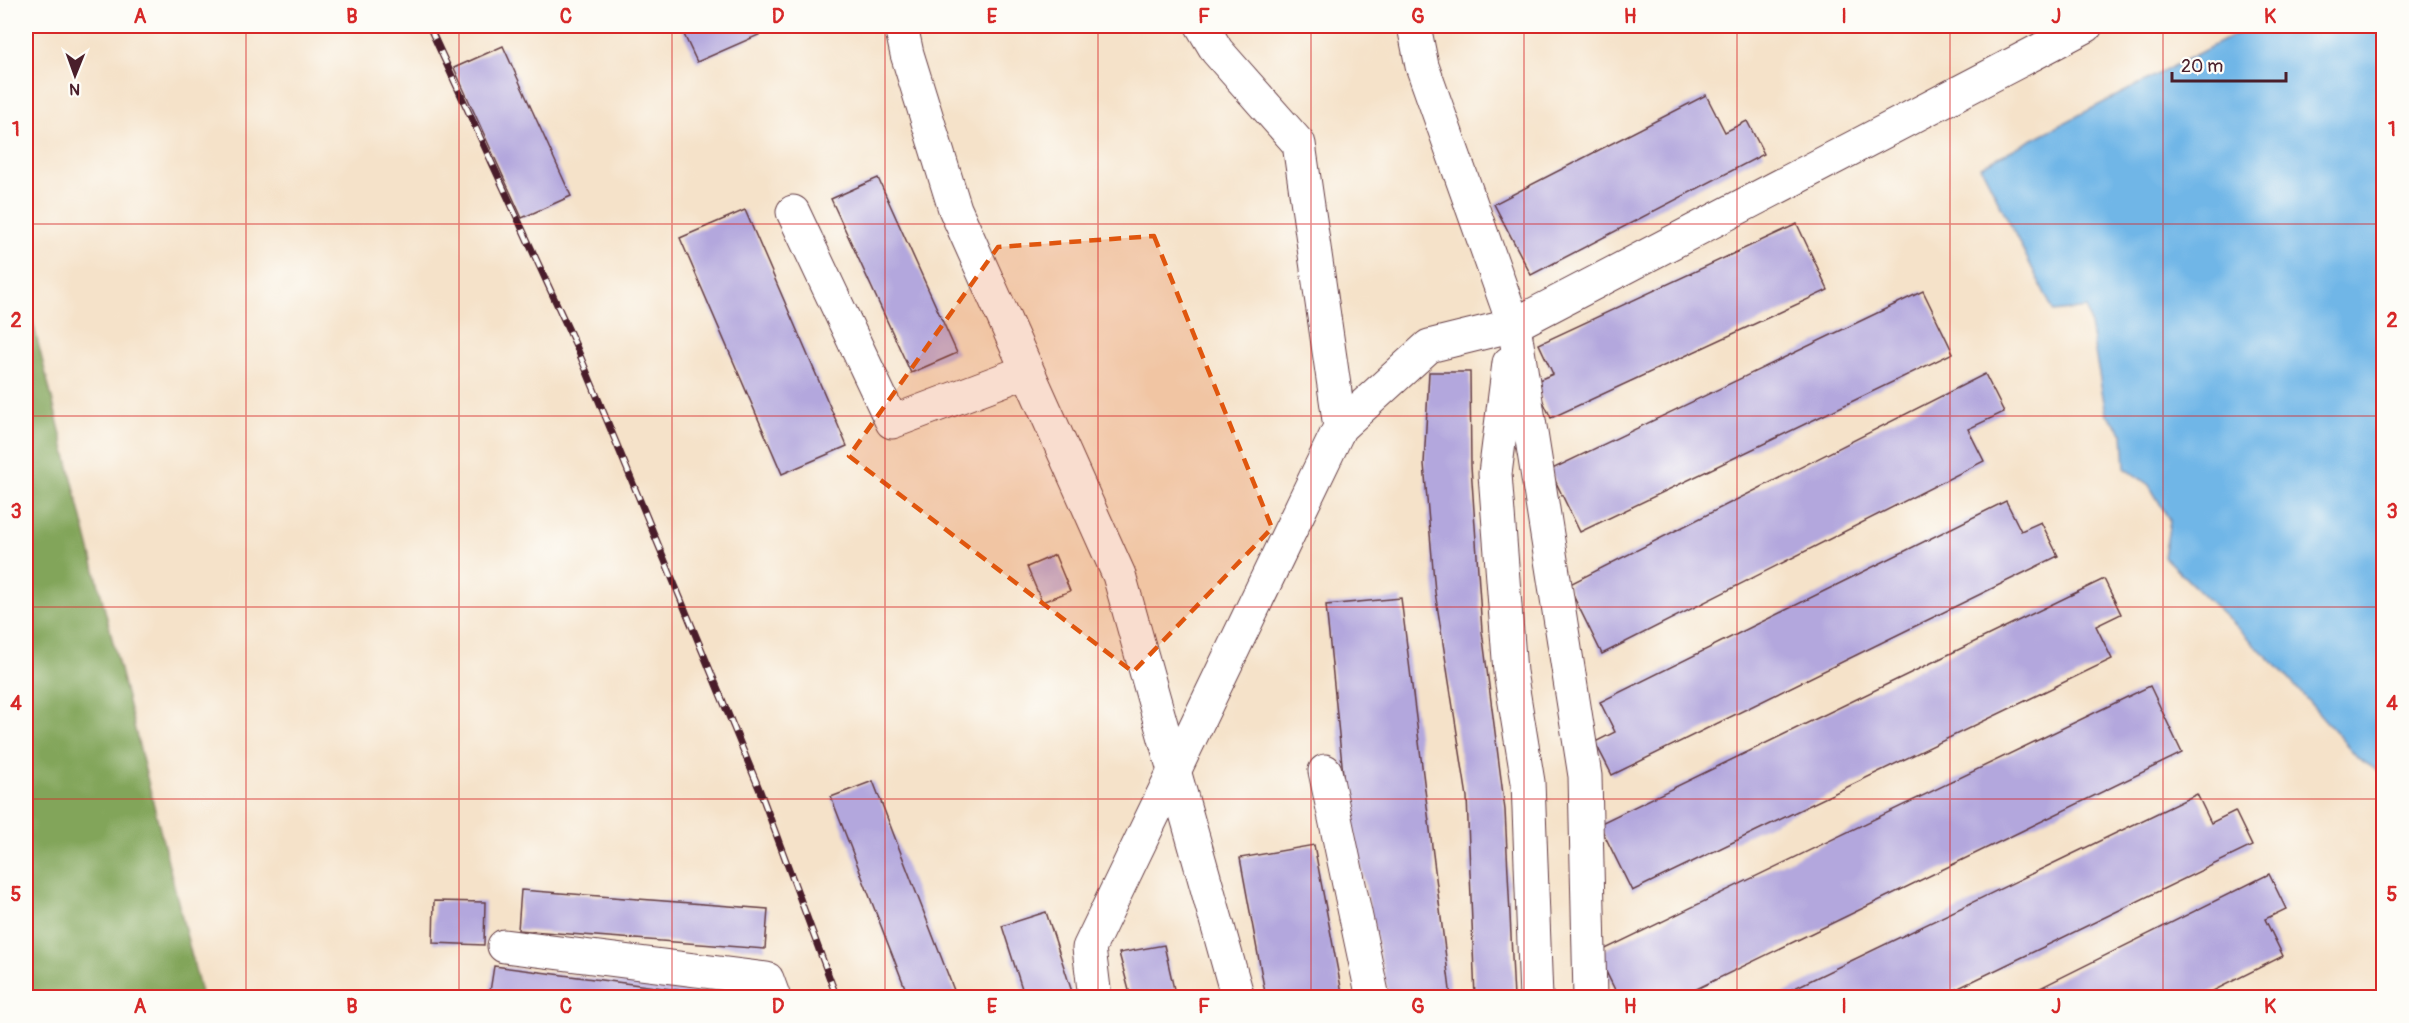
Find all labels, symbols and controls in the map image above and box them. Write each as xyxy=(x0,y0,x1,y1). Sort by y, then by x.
text: A xyxy=(134,4,147,29)
text: B xyxy=(346,4,358,29)
text: C xyxy=(560,4,572,29)
text: D xyxy=(772,4,785,29)
text: E xyxy=(987,4,998,29)
text: F xyxy=(1198,4,1210,29)
text: G xyxy=(1411,4,1425,29)
text: H xyxy=(1624,4,1637,29)
text: I xyxy=(1841,4,1847,29)
text: J xyxy=(2051,4,2061,29)
text: K xyxy=(2264,4,2276,29)
north arrow xyxy=(45,45,105,105)
scale bar xyxy=(2172,45,2286,83)
text: 20 m xyxy=(2181,55,2223,78)
text: N xyxy=(69,79,80,99)
text: 1 xyxy=(12,117,20,142)
text: 1 xyxy=(2388,117,2396,142)
text: 2 xyxy=(10,308,22,333)
text: 2 xyxy=(2386,308,2398,333)
text: 3 xyxy=(10,499,22,524)
text: 3 xyxy=(2386,499,2398,524)
text: 4 xyxy=(10,691,22,716)
text: 4 xyxy=(2386,691,2398,716)
text: 5 xyxy=(11,882,22,907)
text: 5 xyxy=(2387,882,2398,907)
text: A xyxy=(134,994,147,1019)
text: B xyxy=(346,994,358,1019)
text: C xyxy=(560,994,572,1019)
text: D xyxy=(772,994,785,1019)
text: E xyxy=(987,994,998,1019)
text: F xyxy=(1198,994,1210,1019)
text: G xyxy=(1411,994,1425,1019)
text: H xyxy=(1624,994,1637,1019)
text: I xyxy=(1841,994,1847,1019)
text: J xyxy=(2051,994,2061,1019)
text: K xyxy=(2264,994,2276,1019)

